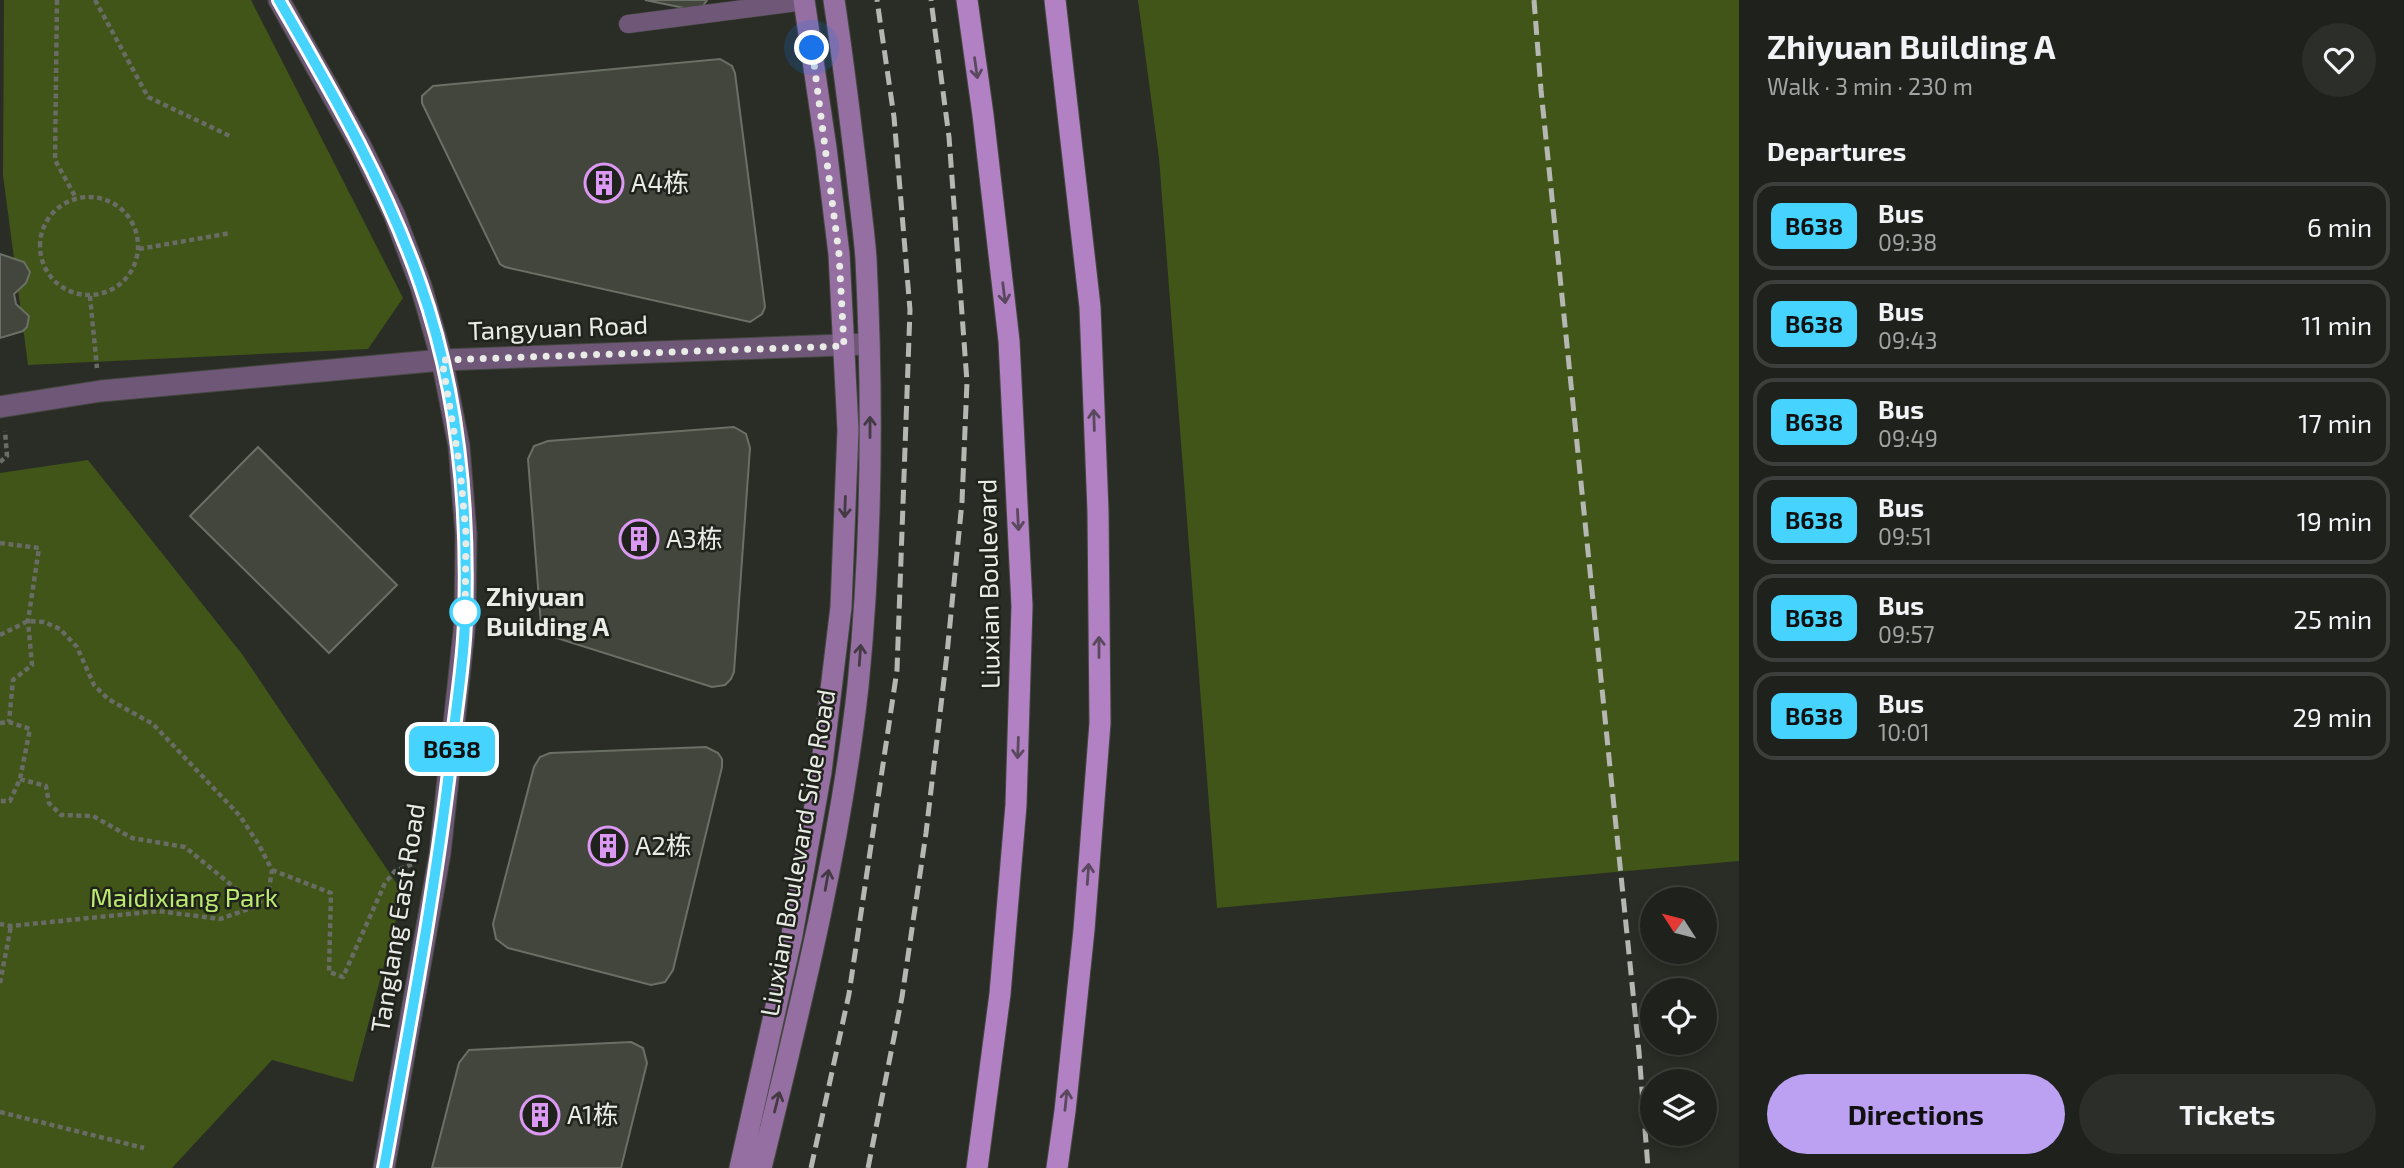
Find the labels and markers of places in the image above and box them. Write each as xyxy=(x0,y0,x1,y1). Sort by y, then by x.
building icon: A4栋 xyxy=(583,162,625,204)
place label: A4栋 xyxy=(631,166,689,197)
building icon: A3栋 xyxy=(618,518,660,560)
place label: A3栋 xyxy=(666,522,723,553)
place label: Zhiyuan Building A xyxy=(486,580,609,641)
marker: Zhiyuan Building A xyxy=(450,597,480,627)
building icon: A2栋 xyxy=(587,825,629,867)
place label: A2栋 xyxy=(635,829,692,860)
building icon: A1栋 xyxy=(519,1094,561,1136)
place label: A1栋 xyxy=(567,1098,619,1129)

